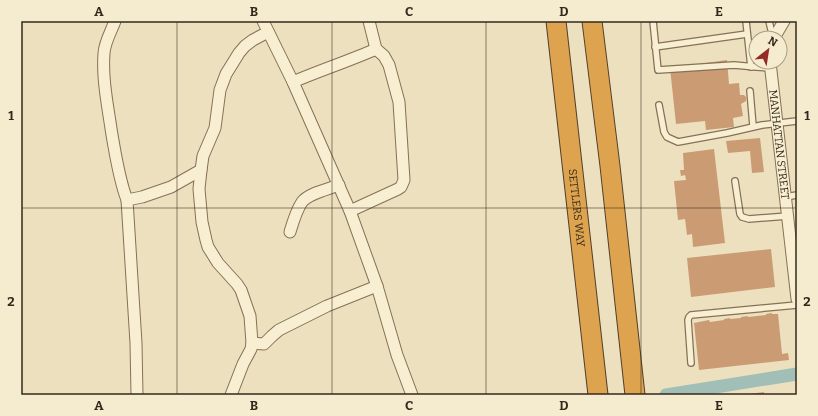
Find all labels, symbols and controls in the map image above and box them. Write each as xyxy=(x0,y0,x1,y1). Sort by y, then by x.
text: A xyxy=(94,4,104,19)
text: B xyxy=(250,4,258,19)
text: C xyxy=(405,4,413,19)
text: D xyxy=(559,4,569,19)
text: E xyxy=(715,4,723,19)
north arrow xyxy=(748,30,788,70)
text: N xyxy=(766,34,780,50)
street label: MANHATTAN STREET xyxy=(766,89,792,201)
text: 1 xyxy=(8,108,14,123)
text: 1 xyxy=(804,108,810,123)
street label: SETTLERS WAY xyxy=(566,168,587,249)
text: 2 xyxy=(7,294,15,309)
text: 2 xyxy=(803,294,811,309)
text: A xyxy=(94,398,104,413)
text: B xyxy=(250,398,258,413)
text: C xyxy=(405,398,413,413)
text: D xyxy=(559,398,569,413)
text: E xyxy=(715,398,723,413)

